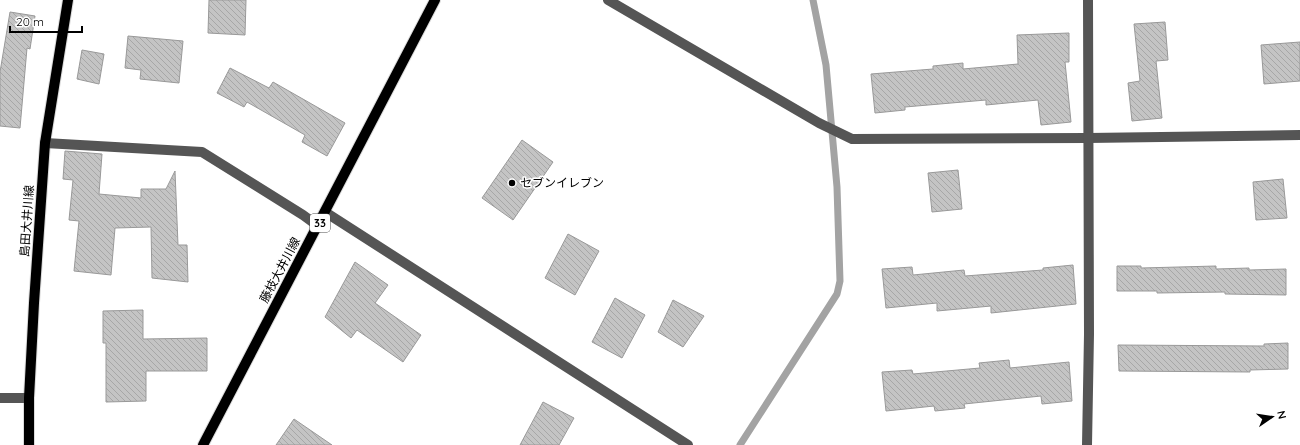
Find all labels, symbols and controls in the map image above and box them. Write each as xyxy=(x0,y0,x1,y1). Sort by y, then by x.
scale bar xyxy=(10,8,82,34)
text: 20 m xyxy=(16,14,44,29)
place label: セブンイレブン xyxy=(520,175,604,190)
marker: セブンイレブン xyxy=(507,178,517,188)
street label: 島田大井川線 xyxy=(17,185,36,257)
road number: 33 xyxy=(310,214,330,232)
street label: 藤枝大井川線 xyxy=(256,234,303,305)
north arrow xyxy=(1252,397,1292,437)
text: N xyxy=(1274,409,1289,420)

